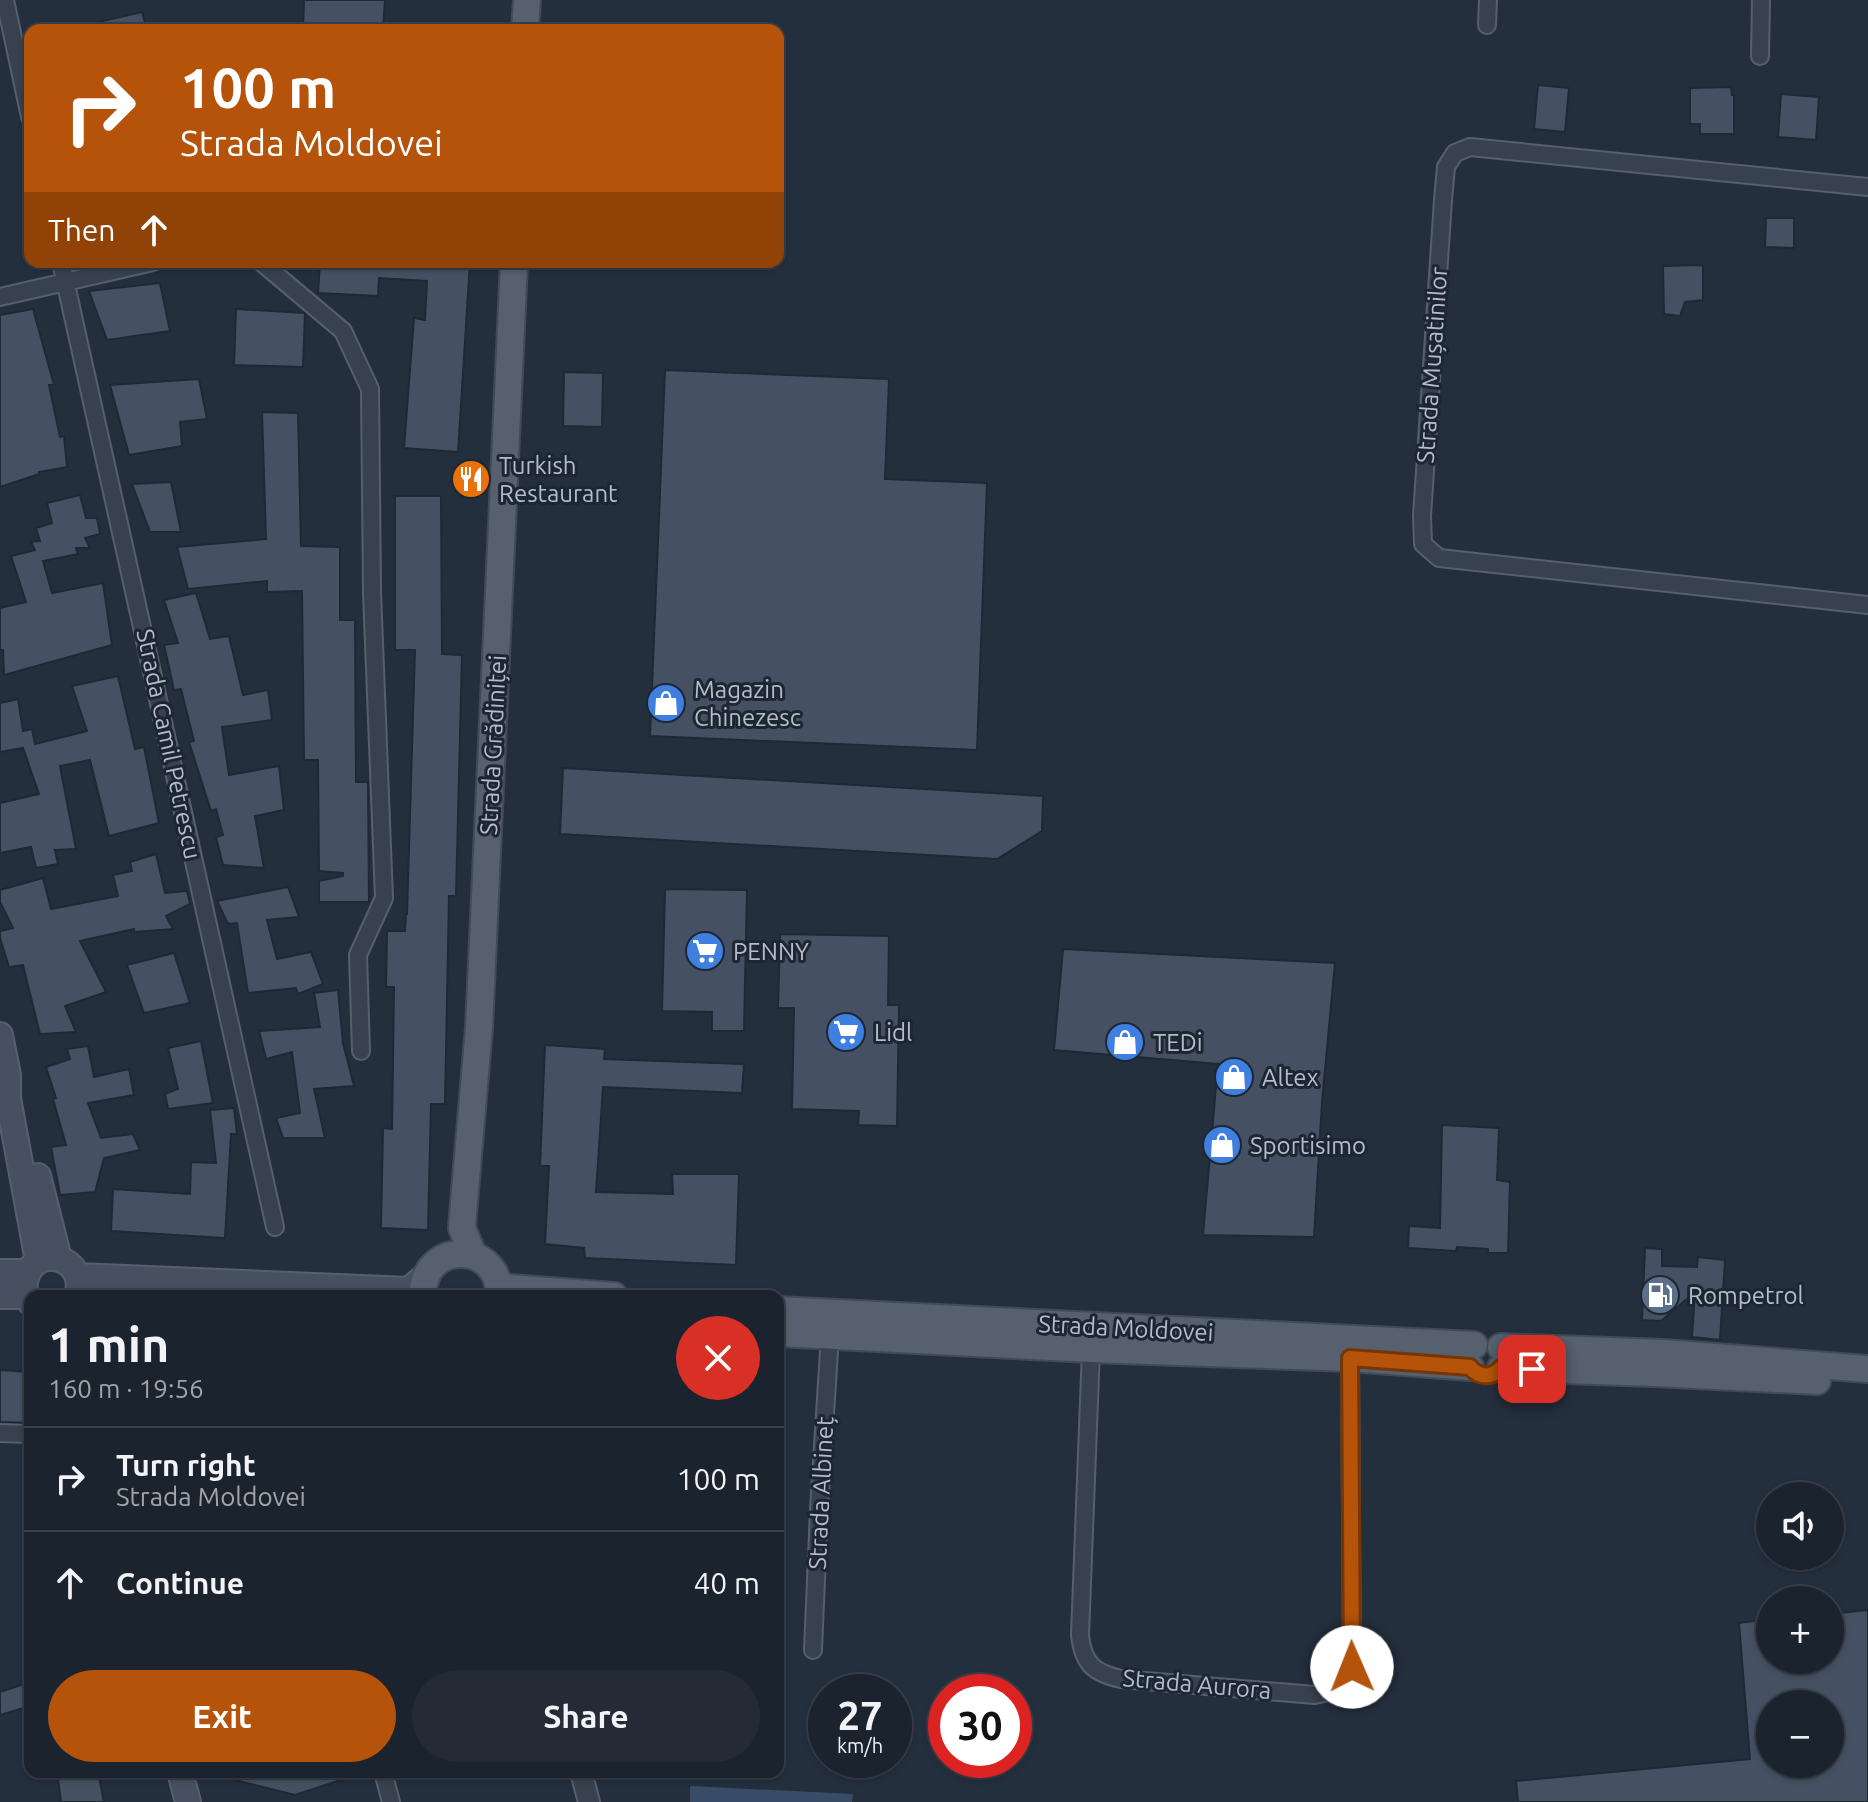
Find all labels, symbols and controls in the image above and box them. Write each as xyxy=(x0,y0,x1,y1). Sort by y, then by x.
icon: right xyxy=(48,56,152,160)
text: 100 m xyxy=(180,56,336,119)
text: Strada Moldovei xyxy=(180,122,443,163)
icon: ahead xyxy=(132,208,176,252)
text: Then xyxy=(48,213,116,247)
street label: Strada Mușatinilor xyxy=(1412,266,1452,464)
place label: Turkish Restaurant xyxy=(499,452,618,507)
restaurant icon: Turkish Restaurant xyxy=(450,458,492,500)
street label: Strada Camil Petrescu xyxy=(131,626,207,862)
street label: Strada Grădiniței xyxy=(475,654,511,836)
place label: Magazin Chinezesc xyxy=(694,676,801,731)
shop icon: Magazin Chinezesc xyxy=(645,682,687,724)
supermarket icon: PENNY xyxy=(684,930,726,972)
place label: PENNY xyxy=(733,938,809,965)
supermarket icon: Lidl xyxy=(825,1011,867,1053)
place label: Lidl xyxy=(874,1019,912,1046)
shop icon: TEDi xyxy=(1104,1021,1146,1063)
place label: TEDi xyxy=(1153,1029,1203,1056)
shop icon: Altex xyxy=(1213,1056,1255,1098)
place label: Altex xyxy=(1262,1064,1319,1091)
shop icon: Sportisimo xyxy=(1201,1124,1243,1166)
place label: Sportisimo xyxy=(1250,1132,1366,1159)
fuel station icon: Rompetrol xyxy=(1639,1274,1681,1316)
place label: Rompetrol xyxy=(1688,1282,1804,1309)
street label: Strada Moldovei xyxy=(1038,1310,1214,1346)
button: close xyxy=(676,1316,760,1400)
text: 1 min xyxy=(48,1317,169,1371)
pin xyxy=(1498,1335,1566,1403)
icon: arrive xyxy=(1510,1347,1554,1391)
text: 160 m · 19:56 xyxy=(48,1374,204,1403)
street label: Strada Albineț xyxy=(804,1415,839,1570)
text: Turn right xyxy=(116,1448,256,1482)
icon: right xyxy=(48,1457,92,1501)
text: 100 m xyxy=(676,1462,760,1496)
text: Strada Moldovei xyxy=(116,1482,306,1511)
map controls xyxy=(1756,1482,1844,1778)
button: sound xyxy=(1756,1482,1844,1570)
icon: ahead xyxy=(48,1561,92,1605)
text: Continue xyxy=(116,1566,244,1600)
text: 40 m xyxy=(693,1566,760,1600)
button: + xyxy=(1756,1586,1844,1674)
position arrow xyxy=(1310,1625,1394,1709)
street label: Strada Aurora xyxy=(1122,1664,1272,1704)
button: Exit xyxy=(48,1670,396,1762)
button: Share xyxy=(412,1670,760,1762)
speed limit sign: 30 xyxy=(928,1674,1032,1778)
button: − xyxy=(1756,1690,1844,1778)
text: 27 xyxy=(837,1693,883,1738)
text: km/h xyxy=(837,1734,883,1757)

